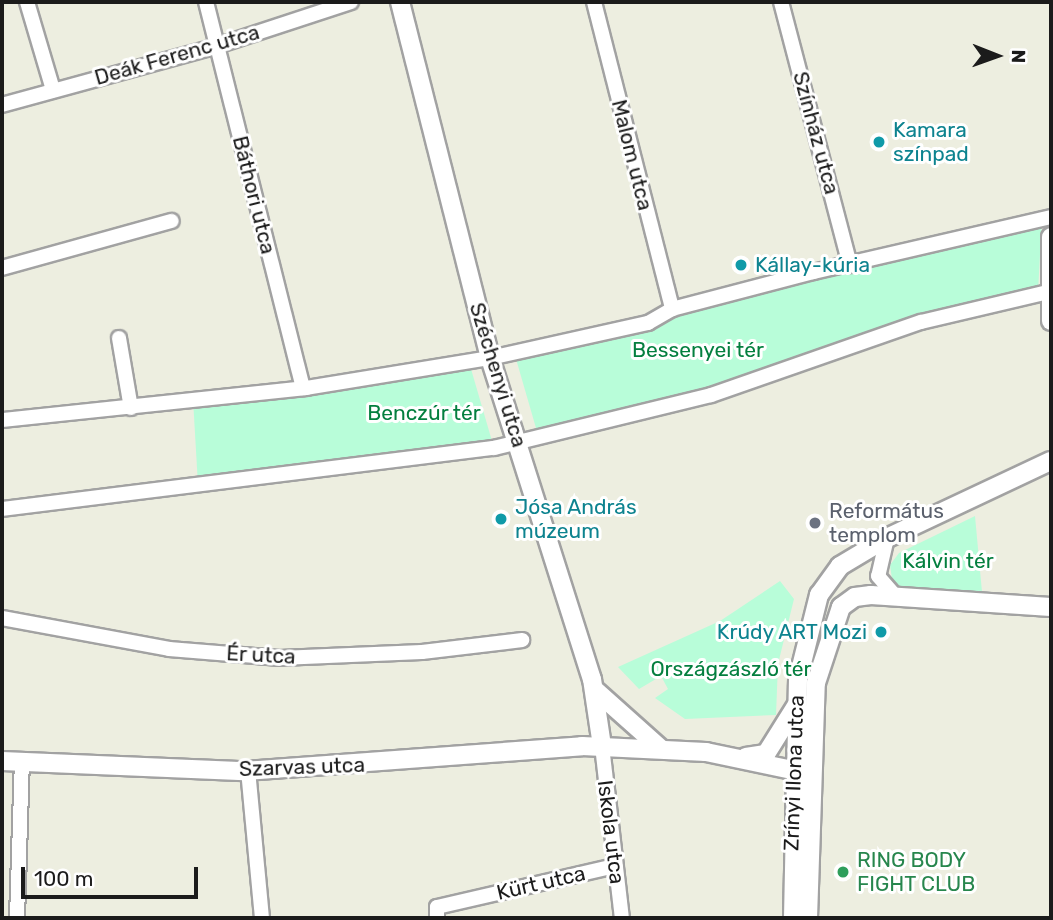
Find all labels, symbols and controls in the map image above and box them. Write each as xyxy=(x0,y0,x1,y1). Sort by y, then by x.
street label: Deák Ferenc utca xyxy=(92,19,262,91)
north arrow xyxy=(962,21,1032,91)
text: N xyxy=(1007,49,1030,63)
street label: Színház utca xyxy=(788,69,844,197)
street label: Malom utca xyxy=(606,97,658,213)
place label: Kamara színpad xyxy=(893,117,969,167)
street label: Báthori utca xyxy=(227,133,281,257)
marker: Kamara színpad xyxy=(871,134,887,150)
place label: Kállay-kúria xyxy=(755,252,870,278)
marker: Kállay-kúria xyxy=(733,257,749,273)
street label: Széchenyi utca xyxy=(464,300,532,450)
park label: Bessenyei tér xyxy=(632,337,764,363)
park label: Benczúr tér xyxy=(367,400,481,426)
place label: Jósa András múzeum xyxy=(515,494,637,544)
place label: Református templom xyxy=(829,498,944,548)
marker: Jósa András múzeum xyxy=(493,511,509,527)
marker: Református templom xyxy=(807,515,823,531)
park label: Kálvin tér xyxy=(902,548,994,574)
place label: Krúdy ART Mozi xyxy=(715,619,867,645)
marker: Krúdy ART Mozi xyxy=(873,624,889,640)
street label: Ér utca xyxy=(225,641,297,669)
park label: Országzászló tér xyxy=(650,656,812,682)
street label: Zrínyi Ilona utca xyxy=(779,695,809,851)
street label: Szarvas utca xyxy=(239,752,365,782)
street label: Iskola utca xyxy=(592,779,630,885)
place label: RING BODY FIGHT CLUB xyxy=(857,847,976,897)
scale bar xyxy=(24,853,201,897)
street label: Kürt utca xyxy=(494,861,588,905)
marker: RING BODY FIGHT CLUB xyxy=(835,864,851,880)
text: 100 m xyxy=(34,866,93,891)

